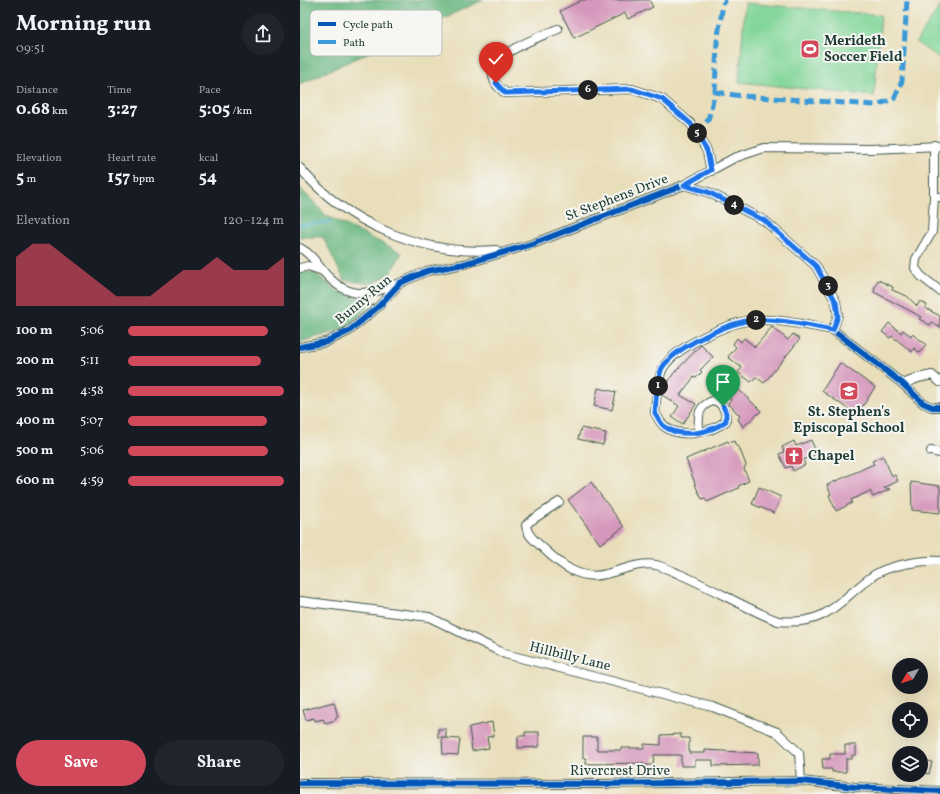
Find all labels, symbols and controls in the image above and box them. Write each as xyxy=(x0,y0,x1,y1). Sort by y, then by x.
text: Morning run xyxy=(16,9,151,40)
legend xyxy=(310,10,442,56)
button: share xyxy=(242,13,284,55)
text: Cycle path xyxy=(343,18,393,33)
place label: Merideth Soccer Field xyxy=(824,32,903,67)
text: Path xyxy=(343,36,366,51)
sports icon: Merideth Soccer Field xyxy=(799,38,821,60)
text: 09:51 xyxy=(16,40,45,58)
pin xyxy=(479,42,513,83)
icon: check xyxy=(485,48,507,70)
pin: 6 xyxy=(578,80,598,100)
text: 6 xyxy=(585,82,591,97)
text: Distance xyxy=(16,83,58,98)
text: Time xyxy=(107,83,131,98)
text: Pace xyxy=(199,83,221,98)
text: 0.68 xyxy=(16,98,50,121)
text: 3:27 xyxy=(107,98,138,121)
text: 5:05 xyxy=(199,98,230,121)
text: km xyxy=(50,104,68,119)
text: /km xyxy=(230,104,252,119)
pin: 5 xyxy=(687,123,707,143)
text: 5 xyxy=(694,125,700,140)
text: Elevation xyxy=(16,151,62,166)
text: Heart rate xyxy=(107,151,156,166)
text: kcal xyxy=(199,151,218,166)
text: 5 xyxy=(16,166,24,189)
text: 157 xyxy=(107,166,130,189)
text: 54 xyxy=(199,166,217,189)
street label: St Stephens Drive xyxy=(563,170,672,226)
text: m xyxy=(24,172,36,187)
text: bpm xyxy=(130,172,155,187)
pin: 4 xyxy=(724,195,744,215)
text: 4 xyxy=(731,197,737,212)
text: Elevation xyxy=(16,212,70,230)
text: 120–124 m xyxy=(223,212,284,230)
street label: Bunny Run xyxy=(332,271,396,329)
pin: 3 xyxy=(818,276,838,296)
text: 3 xyxy=(825,278,831,293)
pin: 2 xyxy=(746,310,766,330)
text: 2 xyxy=(753,312,759,327)
text: 100 m xyxy=(16,322,53,340)
text: 5:06 xyxy=(80,322,104,340)
text: 200 m xyxy=(16,352,54,370)
text: 5:11 xyxy=(80,352,99,370)
pin xyxy=(706,365,740,406)
icon: arrive xyxy=(712,371,734,393)
pin: 1 xyxy=(648,376,668,396)
text: 1 xyxy=(656,378,660,393)
school or university icon: St. Stephen's Episcopal School xyxy=(838,380,860,402)
text: 300 m xyxy=(16,382,54,400)
text: 4:58 xyxy=(80,382,104,400)
place label: St. Stephen's Episcopal School xyxy=(793,403,905,438)
text: 400 m xyxy=(16,412,55,430)
text: 5:07 xyxy=(80,412,103,430)
text: 500 m xyxy=(16,442,53,460)
text: 5:06 xyxy=(80,442,104,460)
church icon: Chapel xyxy=(783,445,805,467)
place label: Chapel xyxy=(808,447,855,466)
text: 600 m xyxy=(16,472,54,490)
text: 4:59 xyxy=(80,472,104,490)
street label: Hillbilly Lane xyxy=(527,638,613,676)
north arrow xyxy=(892,658,928,694)
map controls xyxy=(892,658,928,782)
button: locate xyxy=(892,702,928,738)
button: Save xyxy=(16,740,146,786)
button: Share xyxy=(154,740,284,786)
button: layers xyxy=(892,746,928,782)
street label: Rivercrest Drive xyxy=(570,762,670,781)

